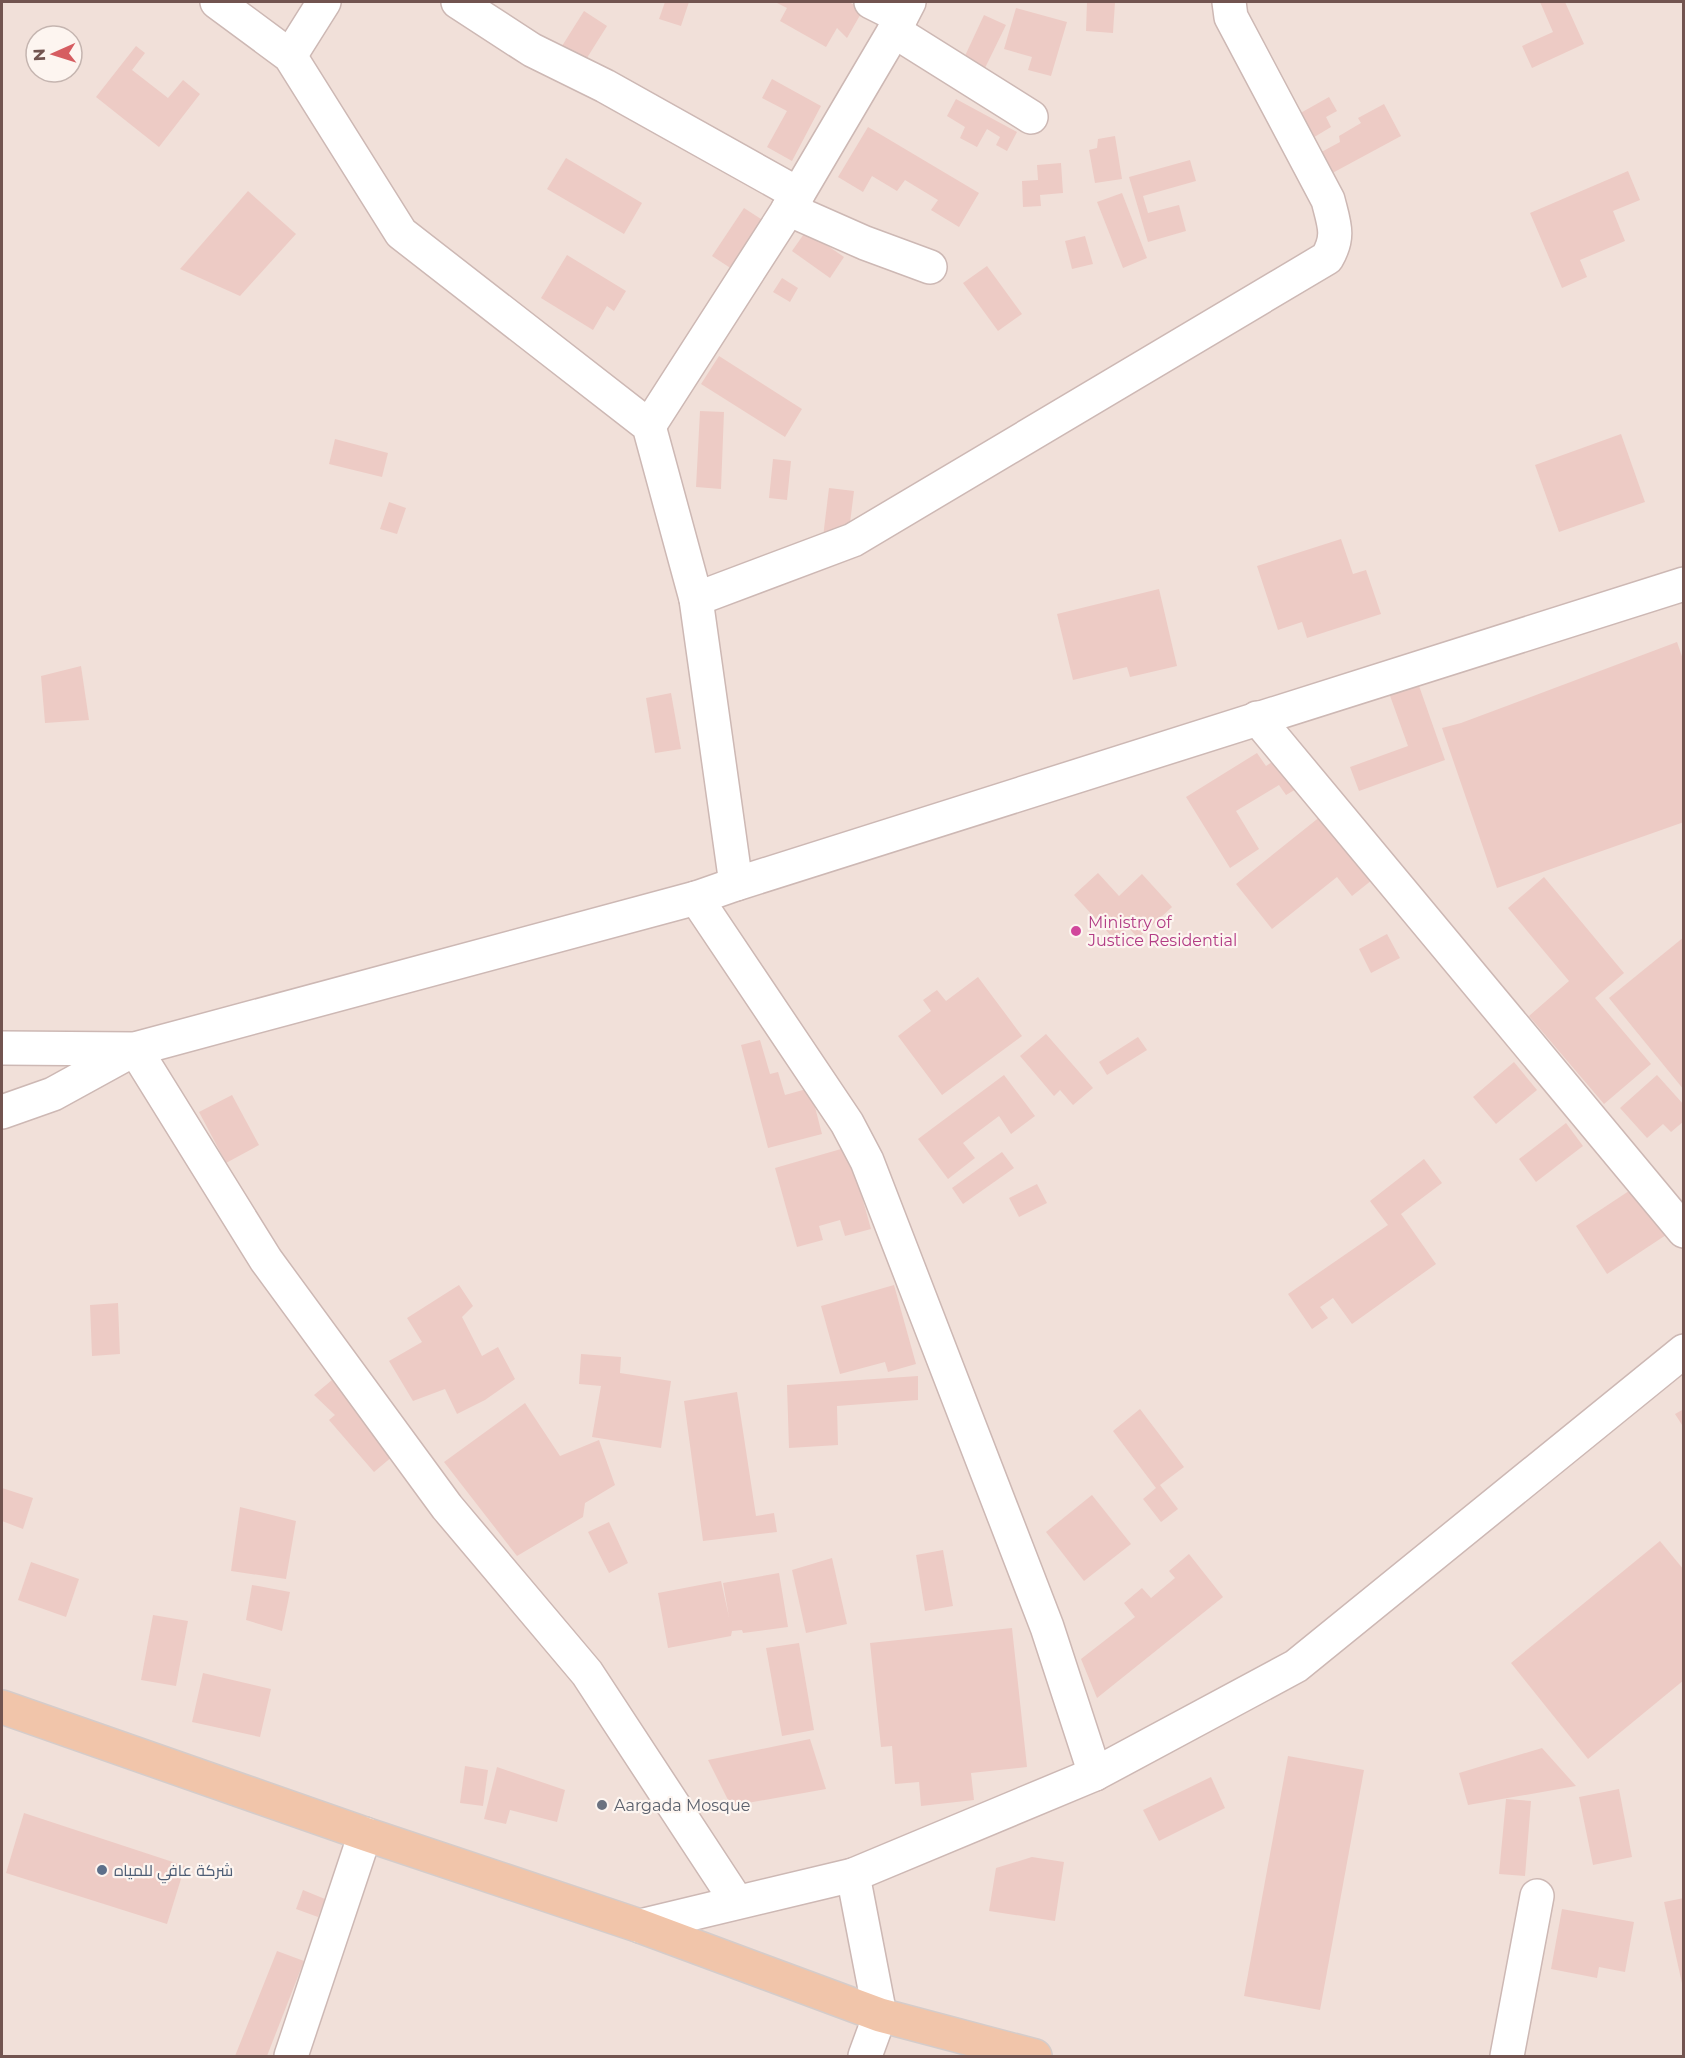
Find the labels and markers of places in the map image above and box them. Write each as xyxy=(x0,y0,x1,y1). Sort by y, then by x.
place label: Ministry of Justice Residential xyxy=(1087,913,1237,950)
marker: Ministry of Justice Residential xyxy=(1069,924,1083,938)
place label: Aargada Mosque xyxy=(614,1796,750,1815)
marker: Aargada Mosque xyxy=(595,1798,609,1812)
place label: شركة عافي للمياه xyxy=(114,1861,233,1884)
marker: شركة عافي للمياه xyxy=(95,1863,109,1877)

